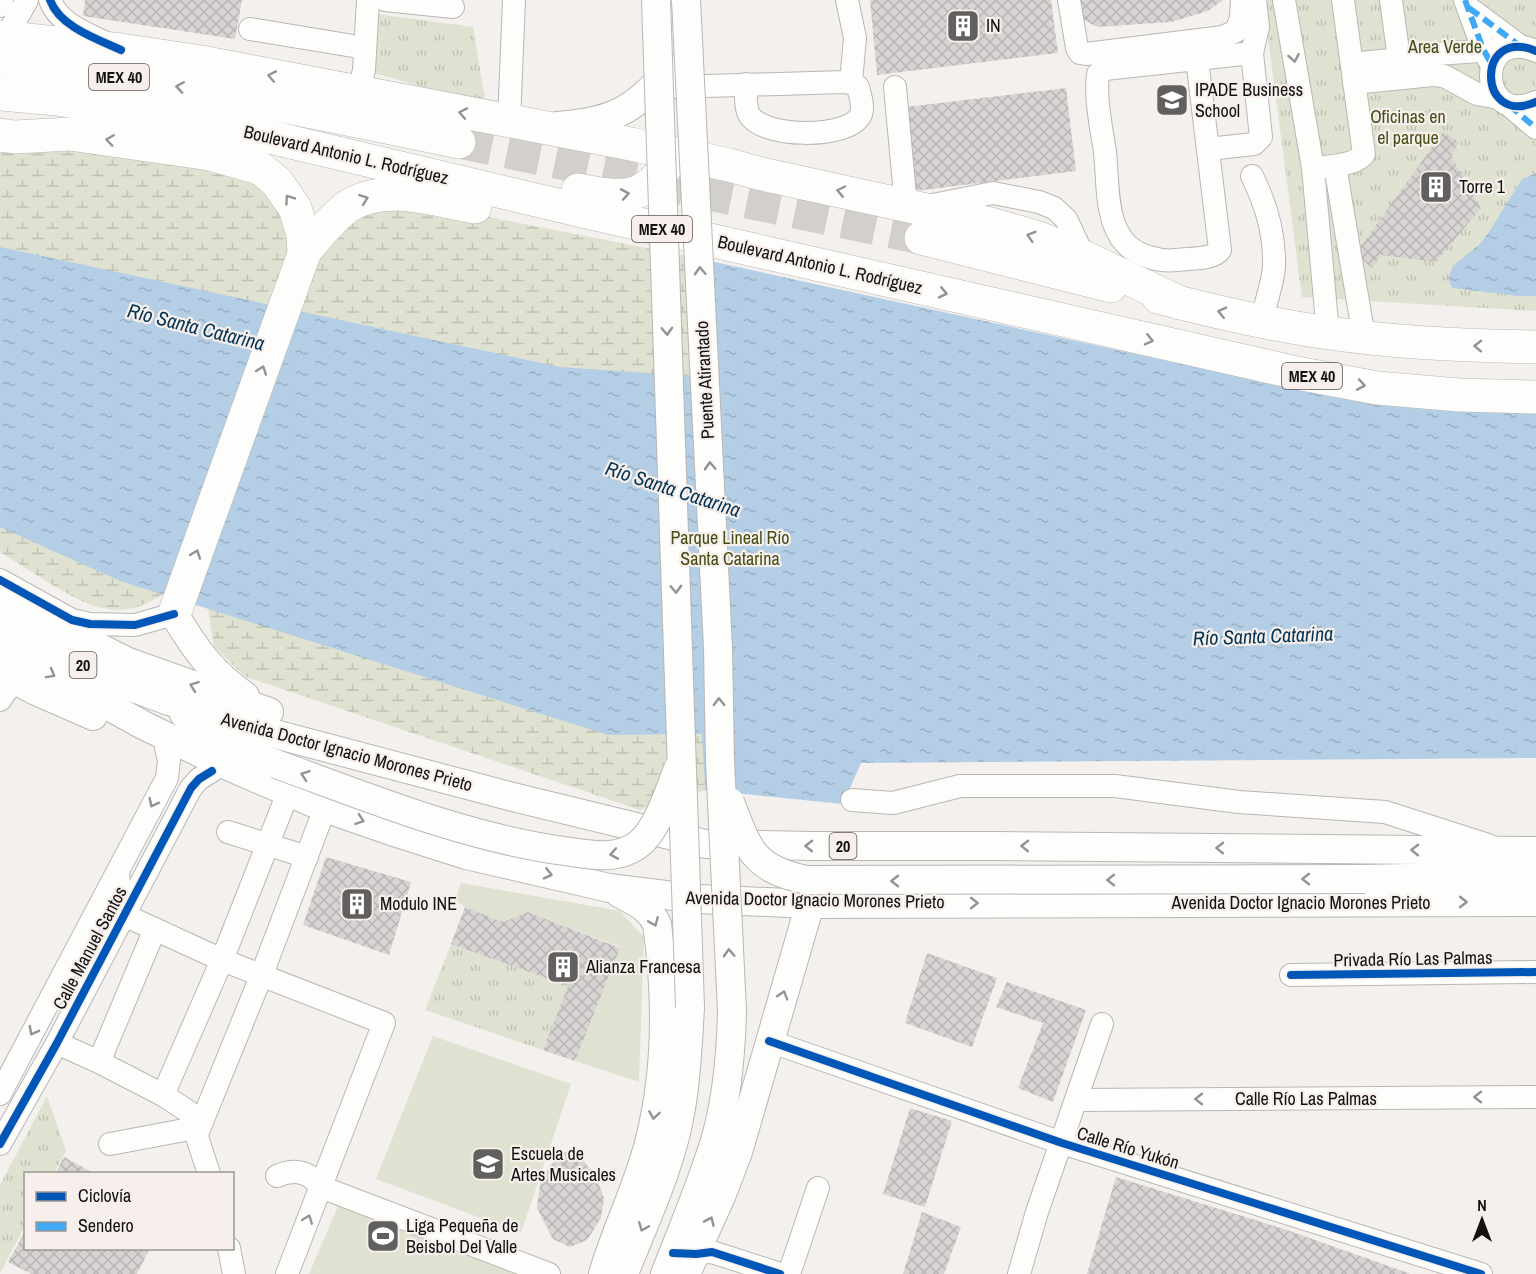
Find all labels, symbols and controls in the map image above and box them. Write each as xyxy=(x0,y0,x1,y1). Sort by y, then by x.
building icon: IN xyxy=(945,8,981,44)
place label: IN xyxy=(986,13,1001,38)
park label: Area Verde xyxy=(1407,34,1482,59)
one-way arrow xyxy=(1287,52,1300,62)
road number: MEX 40 xyxy=(89,64,149,90)
one-way arrow xyxy=(267,70,277,83)
place label: IPADE Business School xyxy=(1195,77,1303,123)
one-way arrow xyxy=(175,81,185,94)
school or university icon: IPADE Business School xyxy=(1154,82,1190,118)
park label: Oficinas en el parque xyxy=(1370,104,1446,150)
one-way arrow xyxy=(459,107,469,120)
street label: Boulevard Antonio L. Rodríguez xyxy=(241,119,451,190)
one-way arrow xyxy=(106,134,115,146)
building icon: Torre 1 xyxy=(1418,169,1454,205)
place label: Torre 1 xyxy=(1459,174,1506,199)
one-way arrow xyxy=(836,186,846,199)
one-way arrow xyxy=(620,189,629,201)
one-way arrow xyxy=(285,194,296,205)
one-way arrow xyxy=(358,194,368,207)
road number: MEX 40 xyxy=(632,216,692,242)
street label: Boulevard Antonio L. Rodríguez xyxy=(715,229,925,300)
one-way arrow xyxy=(1026,231,1037,243)
one-way arrow xyxy=(693,266,706,275)
one-way arrow xyxy=(938,286,948,299)
water label: Río Santa Catarina xyxy=(125,296,268,357)
one-way arrow xyxy=(1217,307,1227,320)
street label: Puente Atirantado xyxy=(689,320,720,440)
one-way arrow xyxy=(661,327,674,336)
one-way arrow xyxy=(1144,333,1154,346)
one-way arrow xyxy=(1473,340,1482,352)
road number: MEX 40 xyxy=(1282,363,1342,389)
one-way arrow xyxy=(254,365,267,376)
one-way arrow xyxy=(1355,378,1365,391)
water label: Río Santa Catarina xyxy=(602,454,744,523)
one-way arrow xyxy=(703,461,716,470)
park label: Parque Lineal Río Santa Catarina xyxy=(671,525,789,571)
one-way arrow xyxy=(188,549,201,560)
one-way arrow xyxy=(670,585,682,594)
water label: Río Santa Catarina xyxy=(1192,620,1334,651)
road number: 20 xyxy=(70,652,97,678)
one-way arrow xyxy=(45,667,56,678)
one-way arrow xyxy=(189,680,200,693)
one-way arrow xyxy=(713,698,725,707)
street label: Avenida Doctor Ignacio Morones Prieto xyxy=(218,706,475,797)
one-way arrow xyxy=(300,769,311,782)
one-way arrow xyxy=(149,797,161,808)
one-way arrow xyxy=(354,813,365,826)
road number: 20 xyxy=(830,833,856,859)
one-way arrow xyxy=(804,840,813,852)
one-way arrow xyxy=(1020,840,1029,853)
one-way arrow xyxy=(1215,842,1224,854)
one-way arrow xyxy=(1410,844,1419,856)
one-way arrow xyxy=(609,847,619,859)
one-way arrow xyxy=(542,866,552,879)
one-way arrow xyxy=(1302,873,1311,885)
one-way arrow xyxy=(1107,874,1116,886)
one-way arrow xyxy=(891,875,900,887)
street label: Calle Manuel Santos xyxy=(47,882,133,1014)
street label: Avenida Doctor Ignacio Morones Prieto xyxy=(684,885,945,914)
building icon: Modulo INE xyxy=(339,886,375,922)
street label: Avenida Doctor Ignacio Morones Prieto xyxy=(1170,890,1431,915)
place label: Modulo INE xyxy=(380,891,457,916)
one-way arrow xyxy=(1458,896,1467,908)
one-way arrow xyxy=(969,897,978,909)
one-way arrow xyxy=(647,916,659,927)
street label: Privada Río Las Palmas xyxy=(1333,945,1493,972)
one-way arrow xyxy=(723,948,736,957)
building icon: Alianza Francesa xyxy=(545,949,581,985)
place label: Alianza Francesa xyxy=(585,954,701,979)
one-way arrow xyxy=(776,990,788,1001)
one-way arrow xyxy=(29,1025,40,1036)
street label: Calle Río Las Palmas xyxy=(1235,1086,1377,1111)
one-way arrow xyxy=(1473,1091,1482,1103)
one-way arrow xyxy=(1194,1093,1203,1105)
one-way arrow xyxy=(648,1110,661,1120)
street label: Calle Río Yukón xyxy=(1074,1120,1182,1175)
place label: Escuela de Artes Musicales xyxy=(510,1141,616,1187)
school or university icon: Escuela de Artes Musicales xyxy=(470,1146,506,1182)
legend xyxy=(24,1172,234,1250)
text: Ciclovía xyxy=(78,1183,131,1208)
north arrow xyxy=(1452,1190,1512,1250)
text: N xyxy=(1477,1194,1487,1216)
text: Sendero xyxy=(78,1213,134,1238)
place label: Liga Pequeña de Beisbol Del Valle xyxy=(406,1213,518,1259)
one-way arrow xyxy=(301,1215,314,1225)
one-way arrow xyxy=(703,1216,715,1227)
sports icon: Liga Pequeña de Beisbol Del Valle xyxy=(365,1218,401,1254)
one-way arrow xyxy=(638,1220,650,1231)

